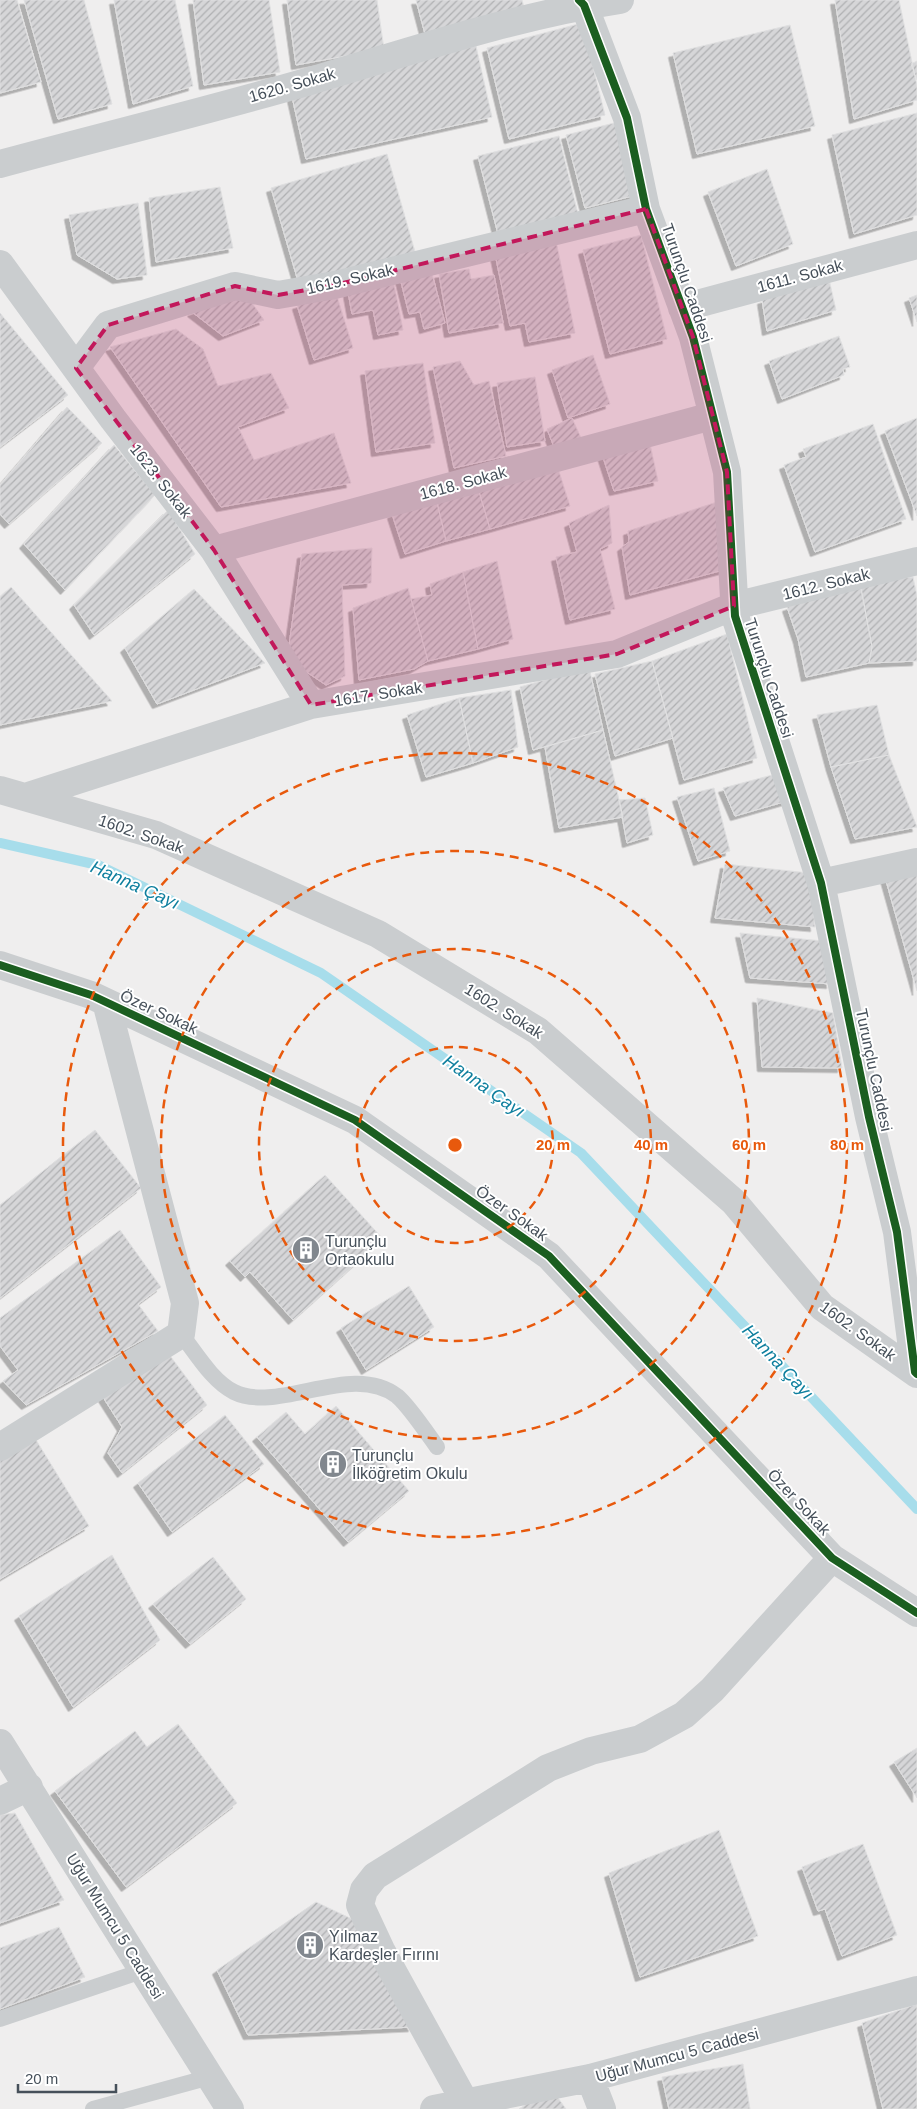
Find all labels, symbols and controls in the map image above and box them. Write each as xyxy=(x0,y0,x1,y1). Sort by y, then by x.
street label: 1620. Sokak xyxy=(247,64,338,105)
street label: Turunçlu Caddesi xyxy=(659,221,715,345)
street label: 1611. Sokak xyxy=(755,256,846,296)
street label: 1619. Sokak xyxy=(305,260,396,297)
street label: 1623. Sokak xyxy=(127,441,196,522)
street label: 1618. Sokak xyxy=(418,463,509,503)
street label: 1612. Sokak xyxy=(781,565,872,603)
street label: Turunçlu Caddesi xyxy=(742,616,796,740)
street label: 1617. Sokak xyxy=(333,678,424,709)
street label: 1602. Sokak xyxy=(96,811,187,857)
water label: Hanna Çayı xyxy=(88,857,182,913)
street label: 1602. Sokak xyxy=(462,980,547,1042)
street label: Özer Sokak xyxy=(118,987,201,1038)
street label: Turunçlu Caddesi xyxy=(853,1007,895,1133)
water label: Hanna Çayı xyxy=(439,1051,529,1121)
centre of rings xyxy=(446,1136,464,1154)
text: 20 m xyxy=(536,1136,570,1153)
text: 40 m xyxy=(634,1136,668,1153)
text: 60 m xyxy=(732,1136,766,1153)
text: 80 m xyxy=(830,1136,864,1153)
street label: Özer Sokak xyxy=(473,1182,552,1245)
place label: Turunçlu Ortaokulu xyxy=(325,1233,394,1268)
building icon: Turunçlu Ortaokulu xyxy=(291,1235,321,1265)
street label: 1602. Sokak xyxy=(817,1298,900,1365)
water label: Hanna Çayı xyxy=(738,1320,818,1404)
place label: Turunçlu İlköğretim Okulu xyxy=(352,1447,468,1482)
building icon: Turunçlu İlköğretim Okulu xyxy=(318,1449,348,1479)
street label: Özer Sokak xyxy=(764,1466,834,1539)
street label: Uğur Mumcu 5 Caddesi xyxy=(63,1850,167,2002)
place label: Yılmaz Kardeşler Fırını xyxy=(329,1928,439,1963)
building icon: Yılmaz Kardeşler Fırını xyxy=(295,1930,325,1960)
street label: Uğur Mumcu 5 Caddesi xyxy=(594,2025,760,2085)
scale bar xyxy=(18,2062,115,2094)
text: 20 m xyxy=(25,2070,58,2087)

